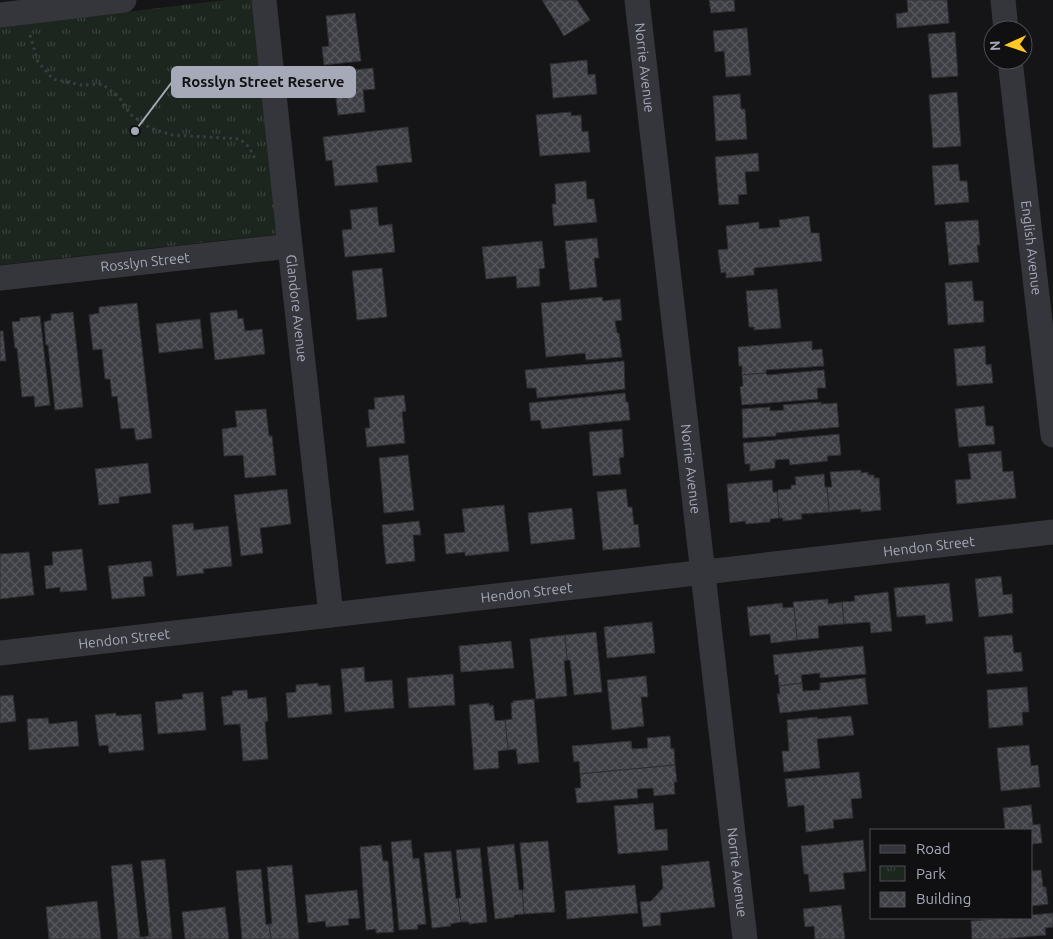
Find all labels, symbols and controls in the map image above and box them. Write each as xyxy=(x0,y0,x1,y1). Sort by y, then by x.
north arrow xyxy=(983,20,1033,70)
street label: Norrie Avenue xyxy=(632,22,658,113)
text: N xyxy=(987,40,1003,51)
callout: Rosslyn Street Reserve xyxy=(172,67,355,97)
text: Rosslyn Street Reserve xyxy=(182,73,344,90)
street label: English Avenue xyxy=(1018,199,1045,296)
street label: Rosslyn Street xyxy=(100,249,191,275)
street label: Glandore Avenue xyxy=(283,254,311,363)
street label: Norrie Avenue xyxy=(678,423,704,515)
street label: Hendon Street xyxy=(882,533,976,559)
street label: Hendon Street xyxy=(480,579,574,606)
street label: Hendon Street xyxy=(77,625,171,652)
street label: Norrie Avenue xyxy=(724,826,750,918)
legend xyxy=(870,829,1033,919)
text: Road xyxy=(916,840,951,857)
text: Park xyxy=(916,865,946,882)
text: Building xyxy=(916,890,971,907)

